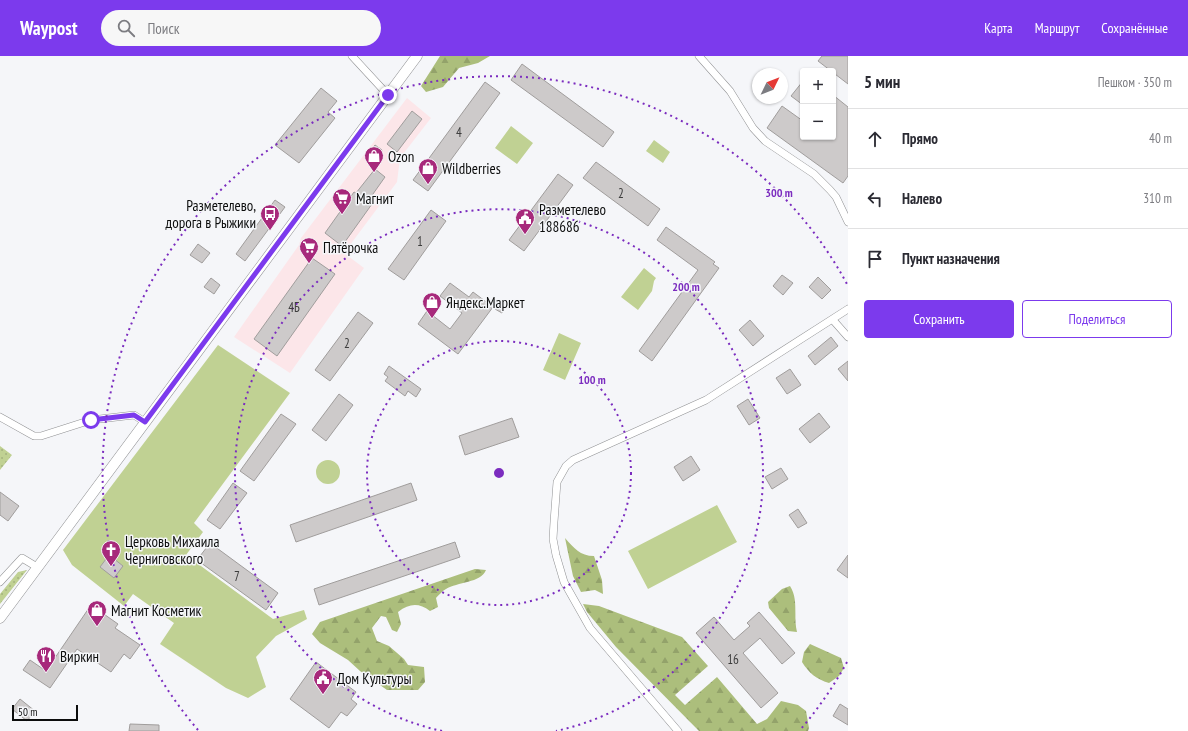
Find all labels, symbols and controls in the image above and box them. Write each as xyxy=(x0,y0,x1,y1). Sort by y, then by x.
search box xyxy=(101,10,381,46)
text: Waypost xyxy=(20,16,77,40)
icon: search xyxy=(115,17,137,39)
text: Поиск xyxy=(147,19,180,38)
text: Карта xyxy=(984,19,1013,37)
text: Маршрут xyxy=(1035,19,1079,37)
text: Сохранённые xyxy=(1101,19,1168,37)
north arrow xyxy=(752,68,788,104)
map controls xyxy=(800,68,836,140)
button: + xyxy=(800,68,836,104)
text: 5 мин xyxy=(864,71,900,93)
text: Пешком · 350 m xyxy=(1098,74,1172,91)
route end xyxy=(379,86,397,104)
button: − xyxy=(800,104,836,140)
house number: 4 xyxy=(456,124,462,141)
icon: ahead xyxy=(864,128,886,150)
text: Прямо xyxy=(902,129,938,148)
text: 40 m xyxy=(1149,130,1172,147)
shop icon: Ozon xyxy=(363,145,385,173)
place label: Ozon xyxy=(388,147,414,166)
shop icon: Wildberries xyxy=(417,157,439,185)
place label: Wildberries xyxy=(442,159,501,178)
house number: 2 xyxy=(618,185,624,202)
text: 300 m xyxy=(765,185,793,200)
supermarket icon: Магнит xyxy=(331,187,353,215)
icon: left xyxy=(864,188,886,210)
place label: Магнит xyxy=(356,189,394,208)
text: Налево xyxy=(902,189,942,208)
text: 310 m xyxy=(1143,190,1172,207)
place label: Разметелево, дорога в Рыжики xyxy=(166,196,256,232)
place label: Разметелево 188686 xyxy=(539,200,606,236)
bus stop icon: Разметелево, дорога в Рыжики xyxy=(259,203,281,231)
public building icon: Разметелево 188686 xyxy=(514,207,536,235)
house number: 1 xyxy=(417,233,423,250)
supermarket icon: Пятёрочка xyxy=(298,236,320,264)
place label: Пятёрочка xyxy=(323,238,378,257)
icon: arrive xyxy=(864,248,886,270)
text: Пункт назначения xyxy=(902,249,1000,268)
text: 200 m xyxy=(672,279,700,294)
shop icon: Яндекс.Маркет xyxy=(421,291,443,319)
place label: Яндекс.Маркет xyxy=(446,293,525,312)
house number: 4Б xyxy=(288,299,300,316)
button: Сохранить xyxy=(864,300,1014,338)
button: Поделиться xyxy=(1022,300,1172,338)
house number: 2 xyxy=(344,335,350,352)
text: 100 m xyxy=(578,372,606,387)
route start xyxy=(82,411,100,429)
centre of rings xyxy=(492,466,506,480)
place label: Церковь Михаила Черниговского xyxy=(125,532,219,568)
church icon: Церковь Михаила Черниговского xyxy=(100,539,122,567)
house number: 7 xyxy=(234,568,240,585)
shop icon: Магнит Косметик xyxy=(86,599,108,627)
place label: Магнит Косметик xyxy=(111,601,202,620)
restaurant icon: Виркин xyxy=(35,645,57,673)
place label: Виркин xyxy=(60,647,99,666)
house number: 16 xyxy=(727,651,739,668)
public building icon: Дом Культуры xyxy=(312,667,334,695)
place label: Дом Культуры xyxy=(337,669,411,688)
scale bar xyxy=(12,703,78,722)
text: 50 m xyxy=(18,705,37,719)

